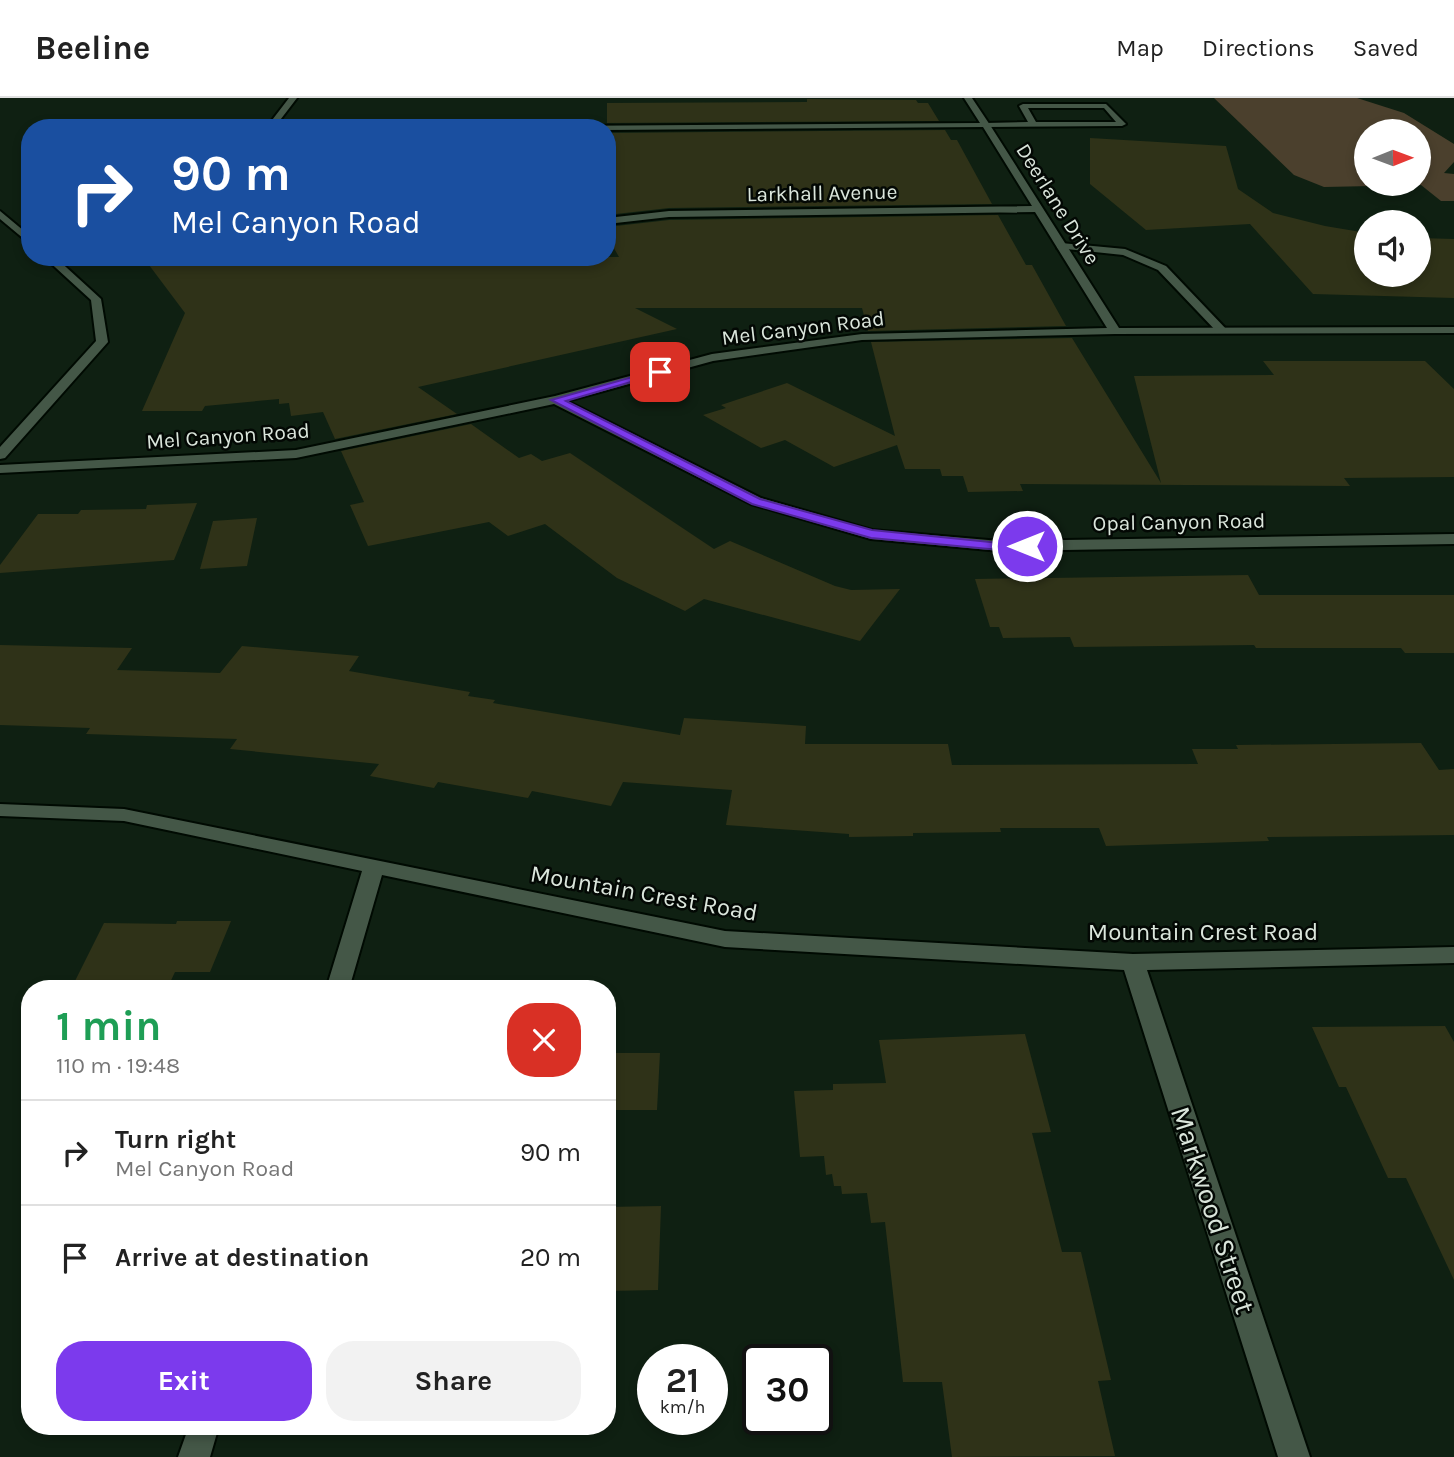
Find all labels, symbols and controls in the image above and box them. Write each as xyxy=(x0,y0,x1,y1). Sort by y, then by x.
text: Beeline xyxy=(35,29,150,67)
text: Map xyxy=(1116,34,1164,62)
text: Directions xyxy=(1202,34,1315,62)
text: Saved xyxy=(1353,34,1419,62)
north arrow xyxy=(1354,119,1432,196)
map controls xyxy=(1354,119,1431,287)
street label: Deerlane Drive xyxy=(1011,139,1105,269)
text: 90 m xyxy=(171,145,291,202)
icon: right xyxy=(56,147,147,238)
street label: Larkhall Avenue xyxy=(746,180,898,206)
text: Mel Canyon Road xyxy=(171,204,421,241)
button: sound xyxy=(1354,210,1431,287)
street label: Mel Canyon Road xyxy=(720,306,886,350)
pin xyxy=(630,342,690,402)
icon: arrive xyxy=(641,353,679,391)
street label: Mel Canyon Road xyxy=(145,418,311,454)
street label: Opal Canyon Road xyxy=(1092,508,1266,536)
position arrow xyxy=(990,509,1064,583)
street label: Mountain Crest Road xyxy=(528,859,760,927)
street label: Mountain Crest Road xyxy=(1088,918,1318,946)
text: 1 min xyxy=(56,1001,161,1051)
button: close xyxy=(507,1003,581,1077)
text: 110 m · 19:48 xyxy=(56,1052,180,1079)
street label: Markwood Street xyxy=(1164,1102,1262,1318)
text: Turn right xyxy=(115,1124,236,1155)
icon: right xyxy=(56,1134,94,1172)
text: 90 m xyxy=(520,1137,581,1168)
text: Mel Canyon Road xyxy=(115,1155,294,1182)
icon: arrive xyxy=(56,1239,94,1277)
text: Arrive at destination xyxy=(115,1242,369,1273)
text: 20 m xyxy=(520,1242,581,1273)
button: Exit xyxy=(56,1341,312,1421)
button: Share xyxy=(326,1341,581,1421)
speed limit sign: 30 xyxy=(742,1344,833,1435)
text: 21 xyxy=(666,1360,699,1401)
text: km/h xyxy=(660,1396,705,1418)

